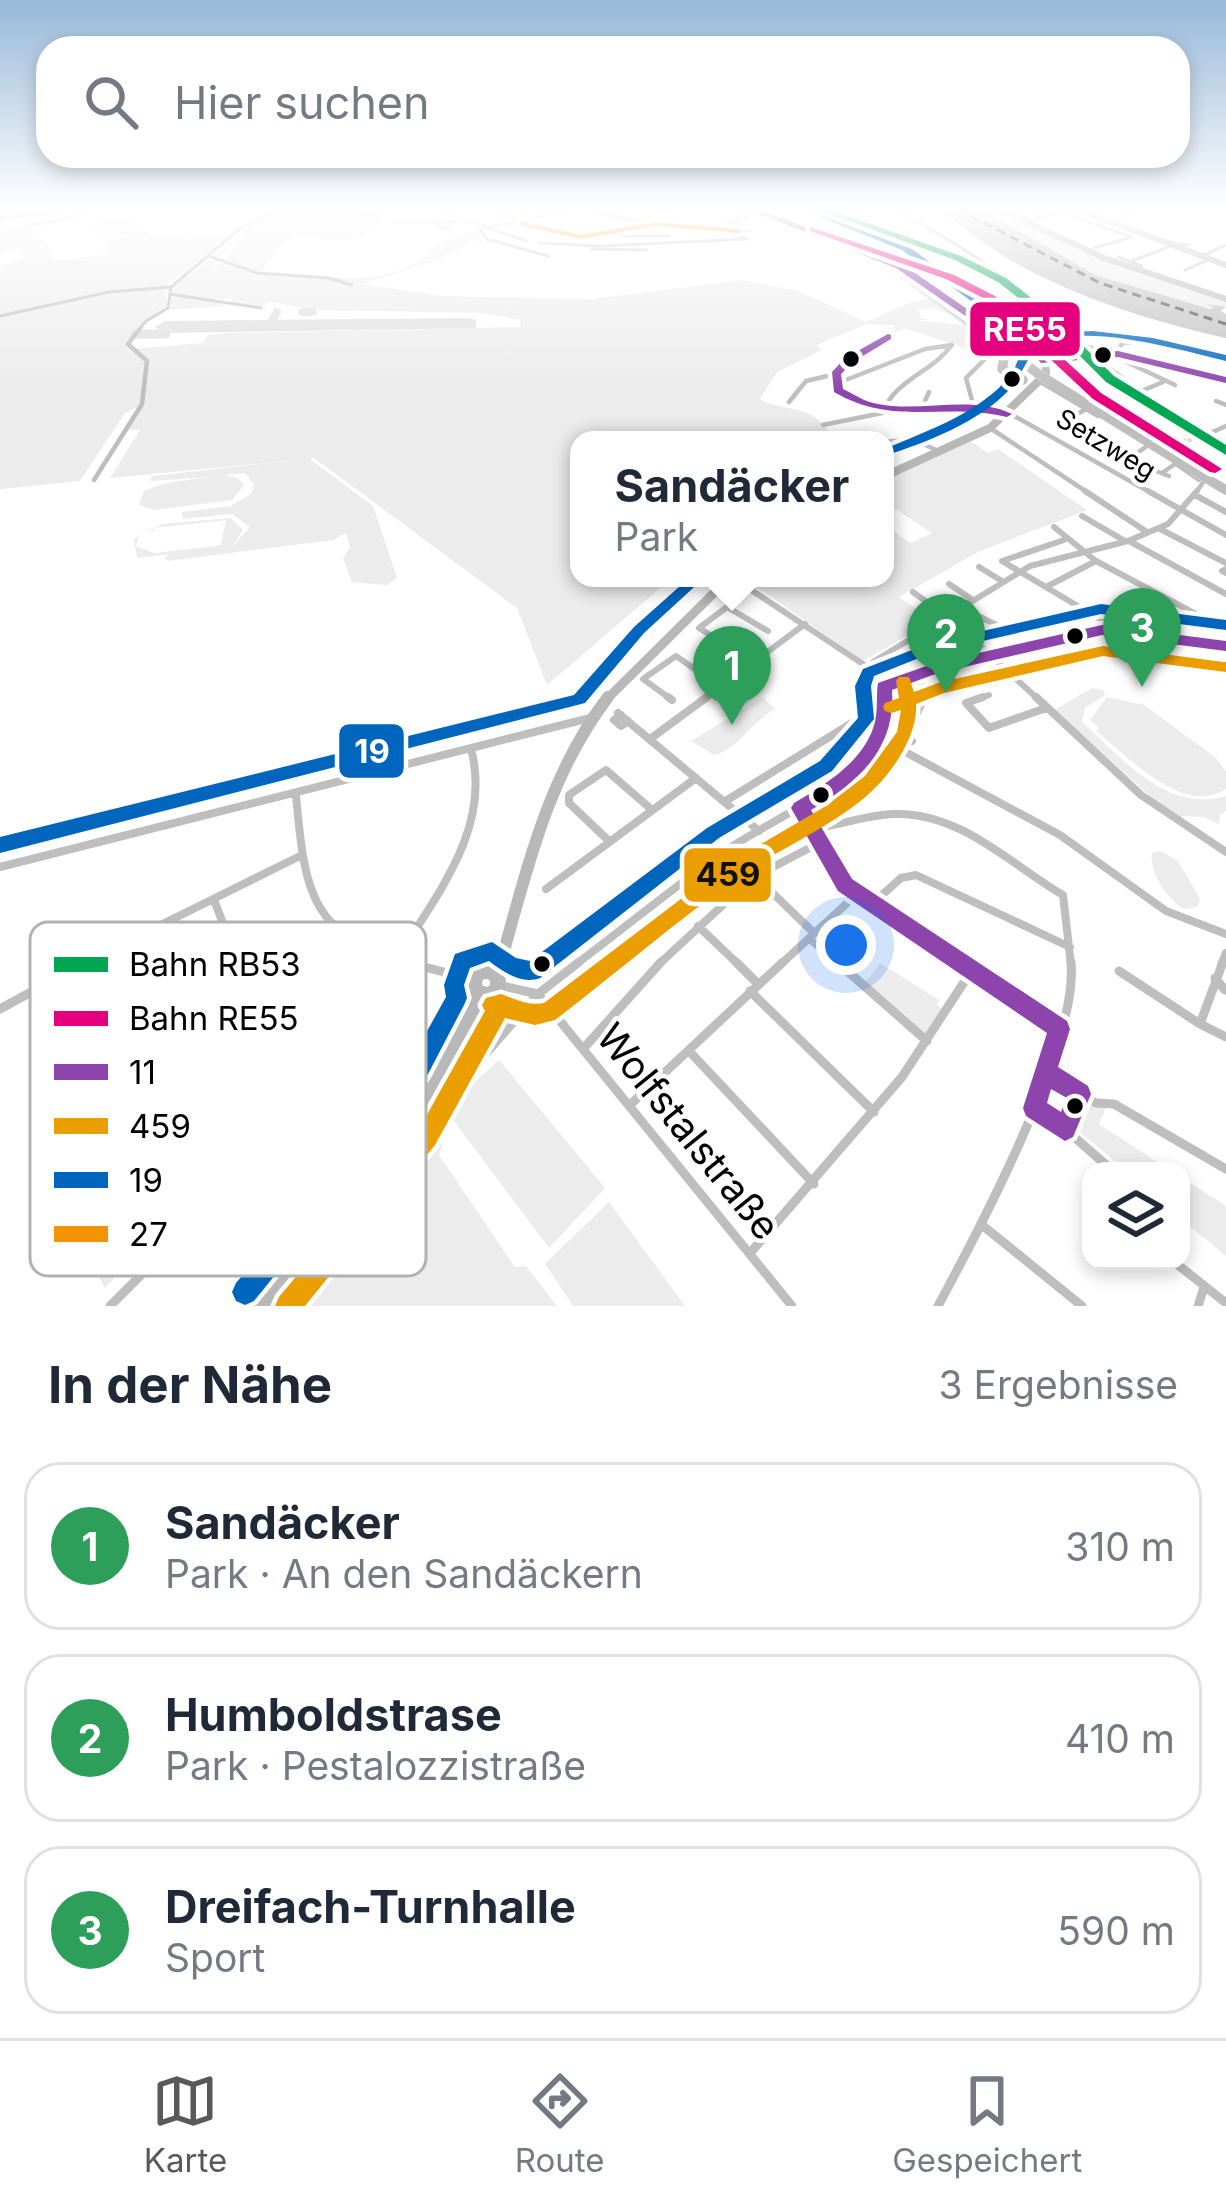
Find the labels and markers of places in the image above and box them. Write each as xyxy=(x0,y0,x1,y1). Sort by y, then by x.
unlabelled marker xyxy=(1092,344,1114,366)
unlabelled marker xyxy=(840,348,862,370)
unlabelled marker xyxy=(1001,368,1023,390)
pin: 3 xyxy=(1103,588,1181,687)
pin: 2 xyxy=(907,594,985,693)
unlabelled marker xyxy=(1064,625,1086,647)
pin: 1 xyxy=(693,626,771,725)
unlabelled marker xyxy=(810,784,832,806)
unlabelled marker xyxy=(531,953,553,975)
unlabelled marker xyxy=(1064,1095,1086,1117)

